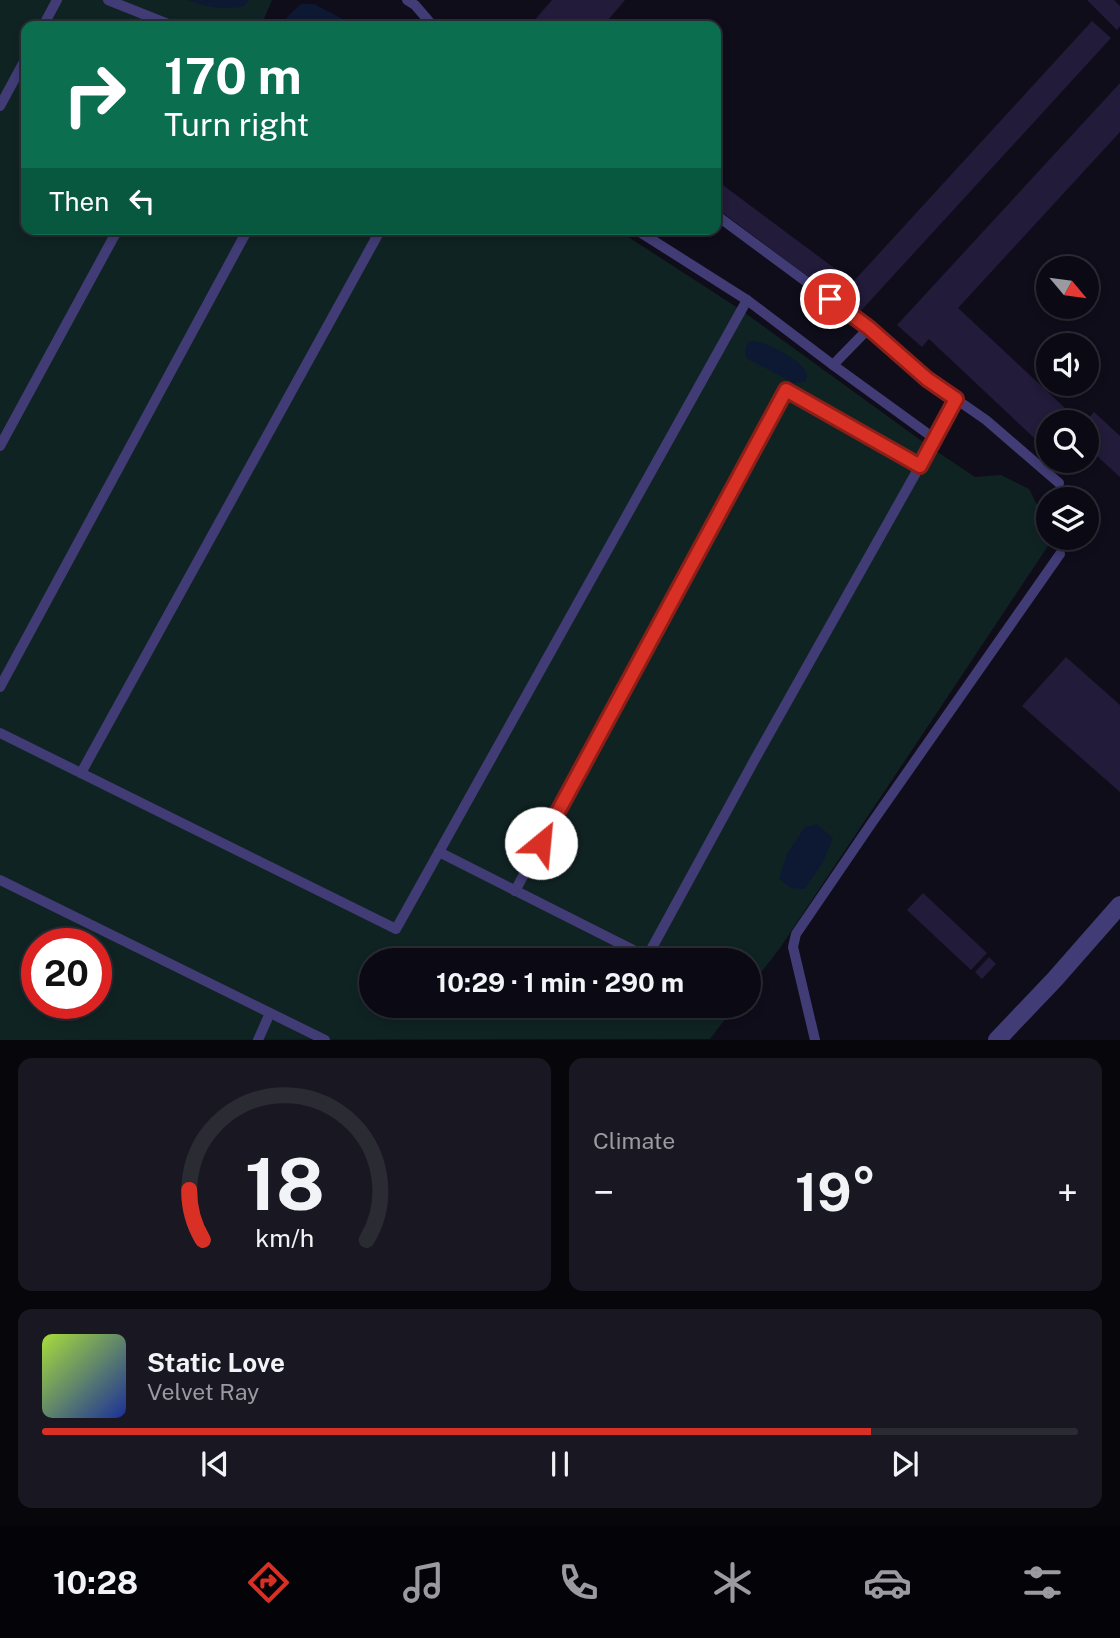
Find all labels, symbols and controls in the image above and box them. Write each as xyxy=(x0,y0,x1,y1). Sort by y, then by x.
text: 170 m xyxy=(164,47,302,105)
icon: right xyxy=(49,49,140,140)
text: Turn right xyxy=(164,106,309,143)
icon: left xyxy=(123,182,161,220)
text: Then xyxy=(49,186,109,217)
north arrow xyxy=(1036,256,1099,318)
map controls xyxy=(1036,256,1099,550)
pin xyxy=(800,269,860,329)
icon: arrive xyxy=(811,280,849,318)
button: sound xyxy=(1036,333,1099,396)
button: search xyxy=(1036,410,1099,473)
button: layers xyxy=(1036,487,1099,550)
position arrow xyxy=(504,806,578,880)
speed limit sign: 20 xyxy=(21,928,112,1019)
text: 10:29 · 1 min · 290 m xyxy=(436,967,684,998)
text: Climate xyxy=(593,1127,675,1154)
text: 18 xyxy=(244,1142,325,1227)
text: 19° xyxy=(795,1162,876,1223)
text: − xyxy=(593,1170,614,1215)
text: + xyxy=(1057,1170,1078,1215)
text: km/h xyxy=(255,1223,314,1253)
text: Static Love xyxy=(147,1347,285,1378)
text: Velvet Ray xyxy=(147,1378,259,1405)
icon: previous xyxy=(196,1445,234,1483)
icon: pause xyxy=(541,1445,579,1483)
icon: next xyxy=(886,1445,924,1483)
icon: directions xyxy=(244,1558,293,1607)
icon: music xyxy=(399,1558,448,1607)
icon: phone xyxy=(554,1558,603,1607)
icon: climate xyxy=(708,1558,757,1607)
icon: car xyxy=(863,1558,912,1607)
icon: filters xyxy=(1018,1558,1067,1607)
text: 10:28 xyxy=(53,1564,138,1601)

